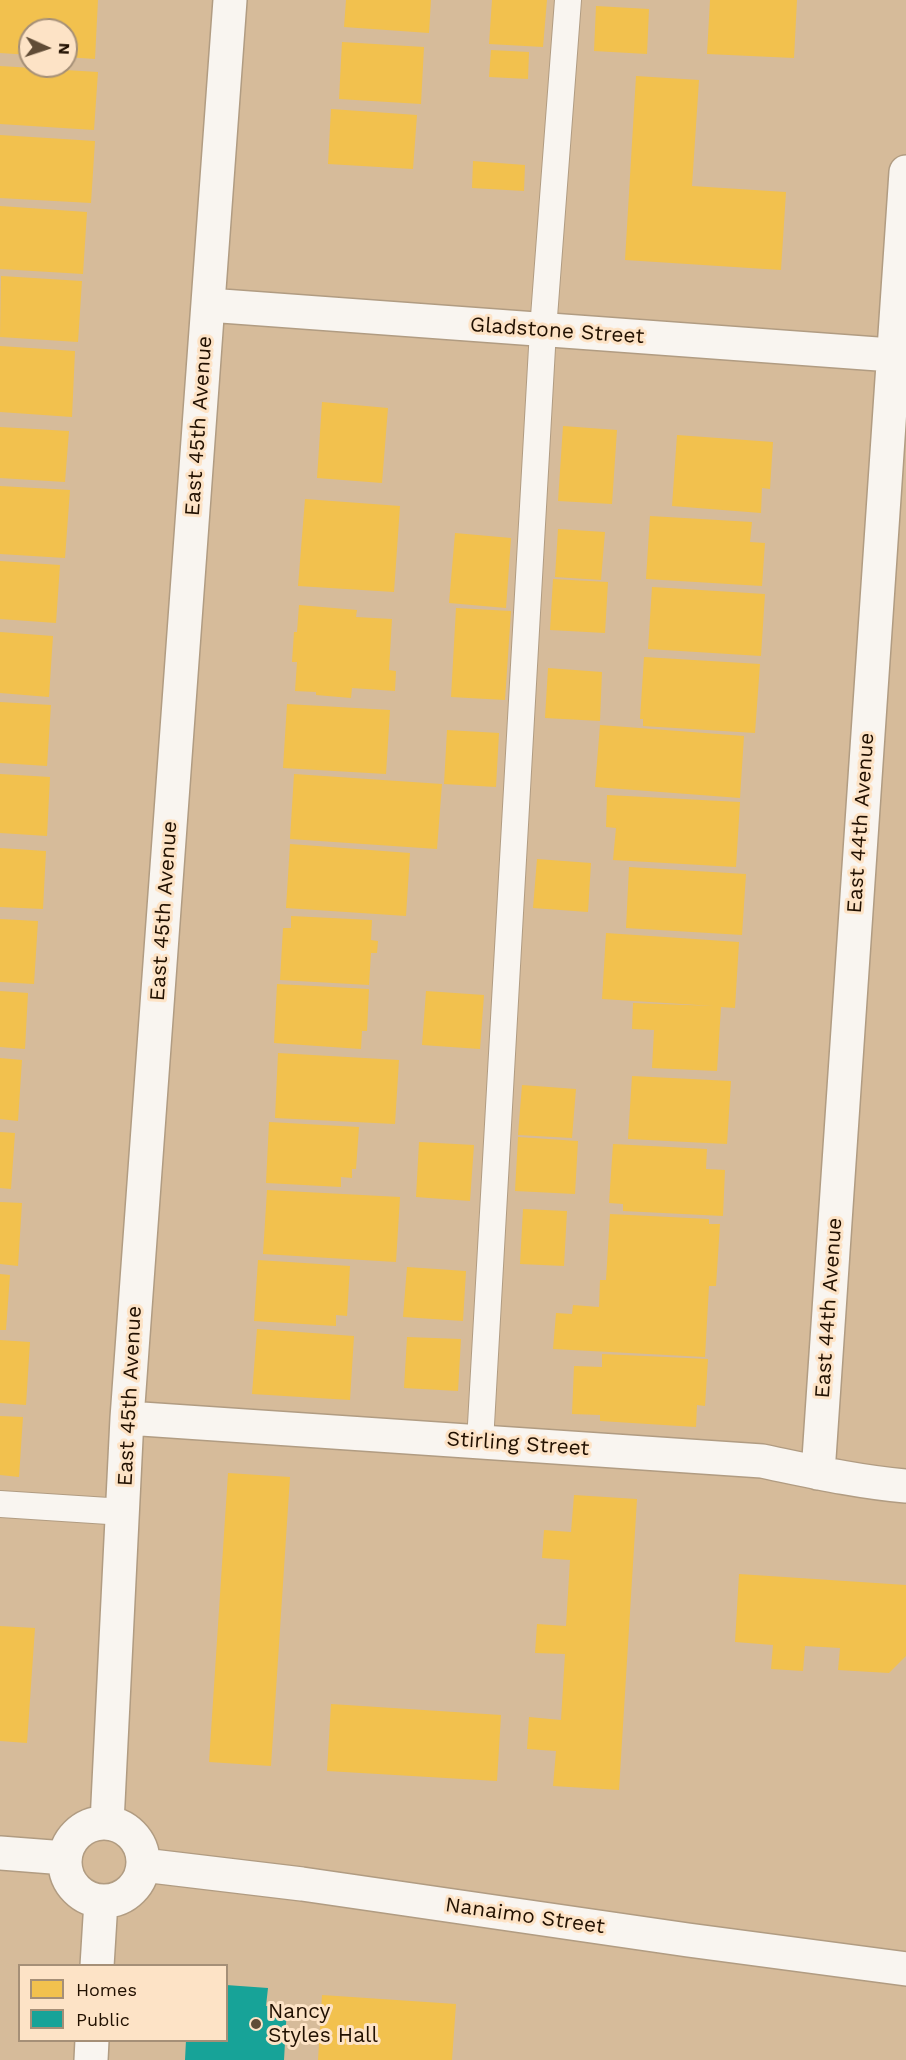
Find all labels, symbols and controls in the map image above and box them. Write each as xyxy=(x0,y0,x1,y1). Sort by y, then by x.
north arrow xyxy=(18,18,78,78)
text: N xyxy=(55,42,74,55)
street label: Gladstone Street xyxy=(469,312,645,350)
street label: East 45th Avenue xyxy=(180,335,218,517)
street label: East 44th Avenue xyxy=(842,732,880,914)
street label: East 45th Avenue xyxy=(145,820,183,1002)
street label: East 44th Avenue xyxy=(810,1217,848,1399)
street label: East 45th Avenue xyxy=(113,1305,147,1487)
street label: Stirling Street xyxy=(446,1426,590,1462)
street label: Nanaimo Street xyxy=(444,1892,606,1940)
legend xyxy=(18,1964,228,2042)
text: Homes xyxy=(76,1979,137,2000)
place label: Nancy Styles Hall xyxy=(268,1999,378,2049)
text: Public xyxy=(76,2009,130,2030)
marker: Nancy Styles Hall xyxy=(249,2017,263,2031)

